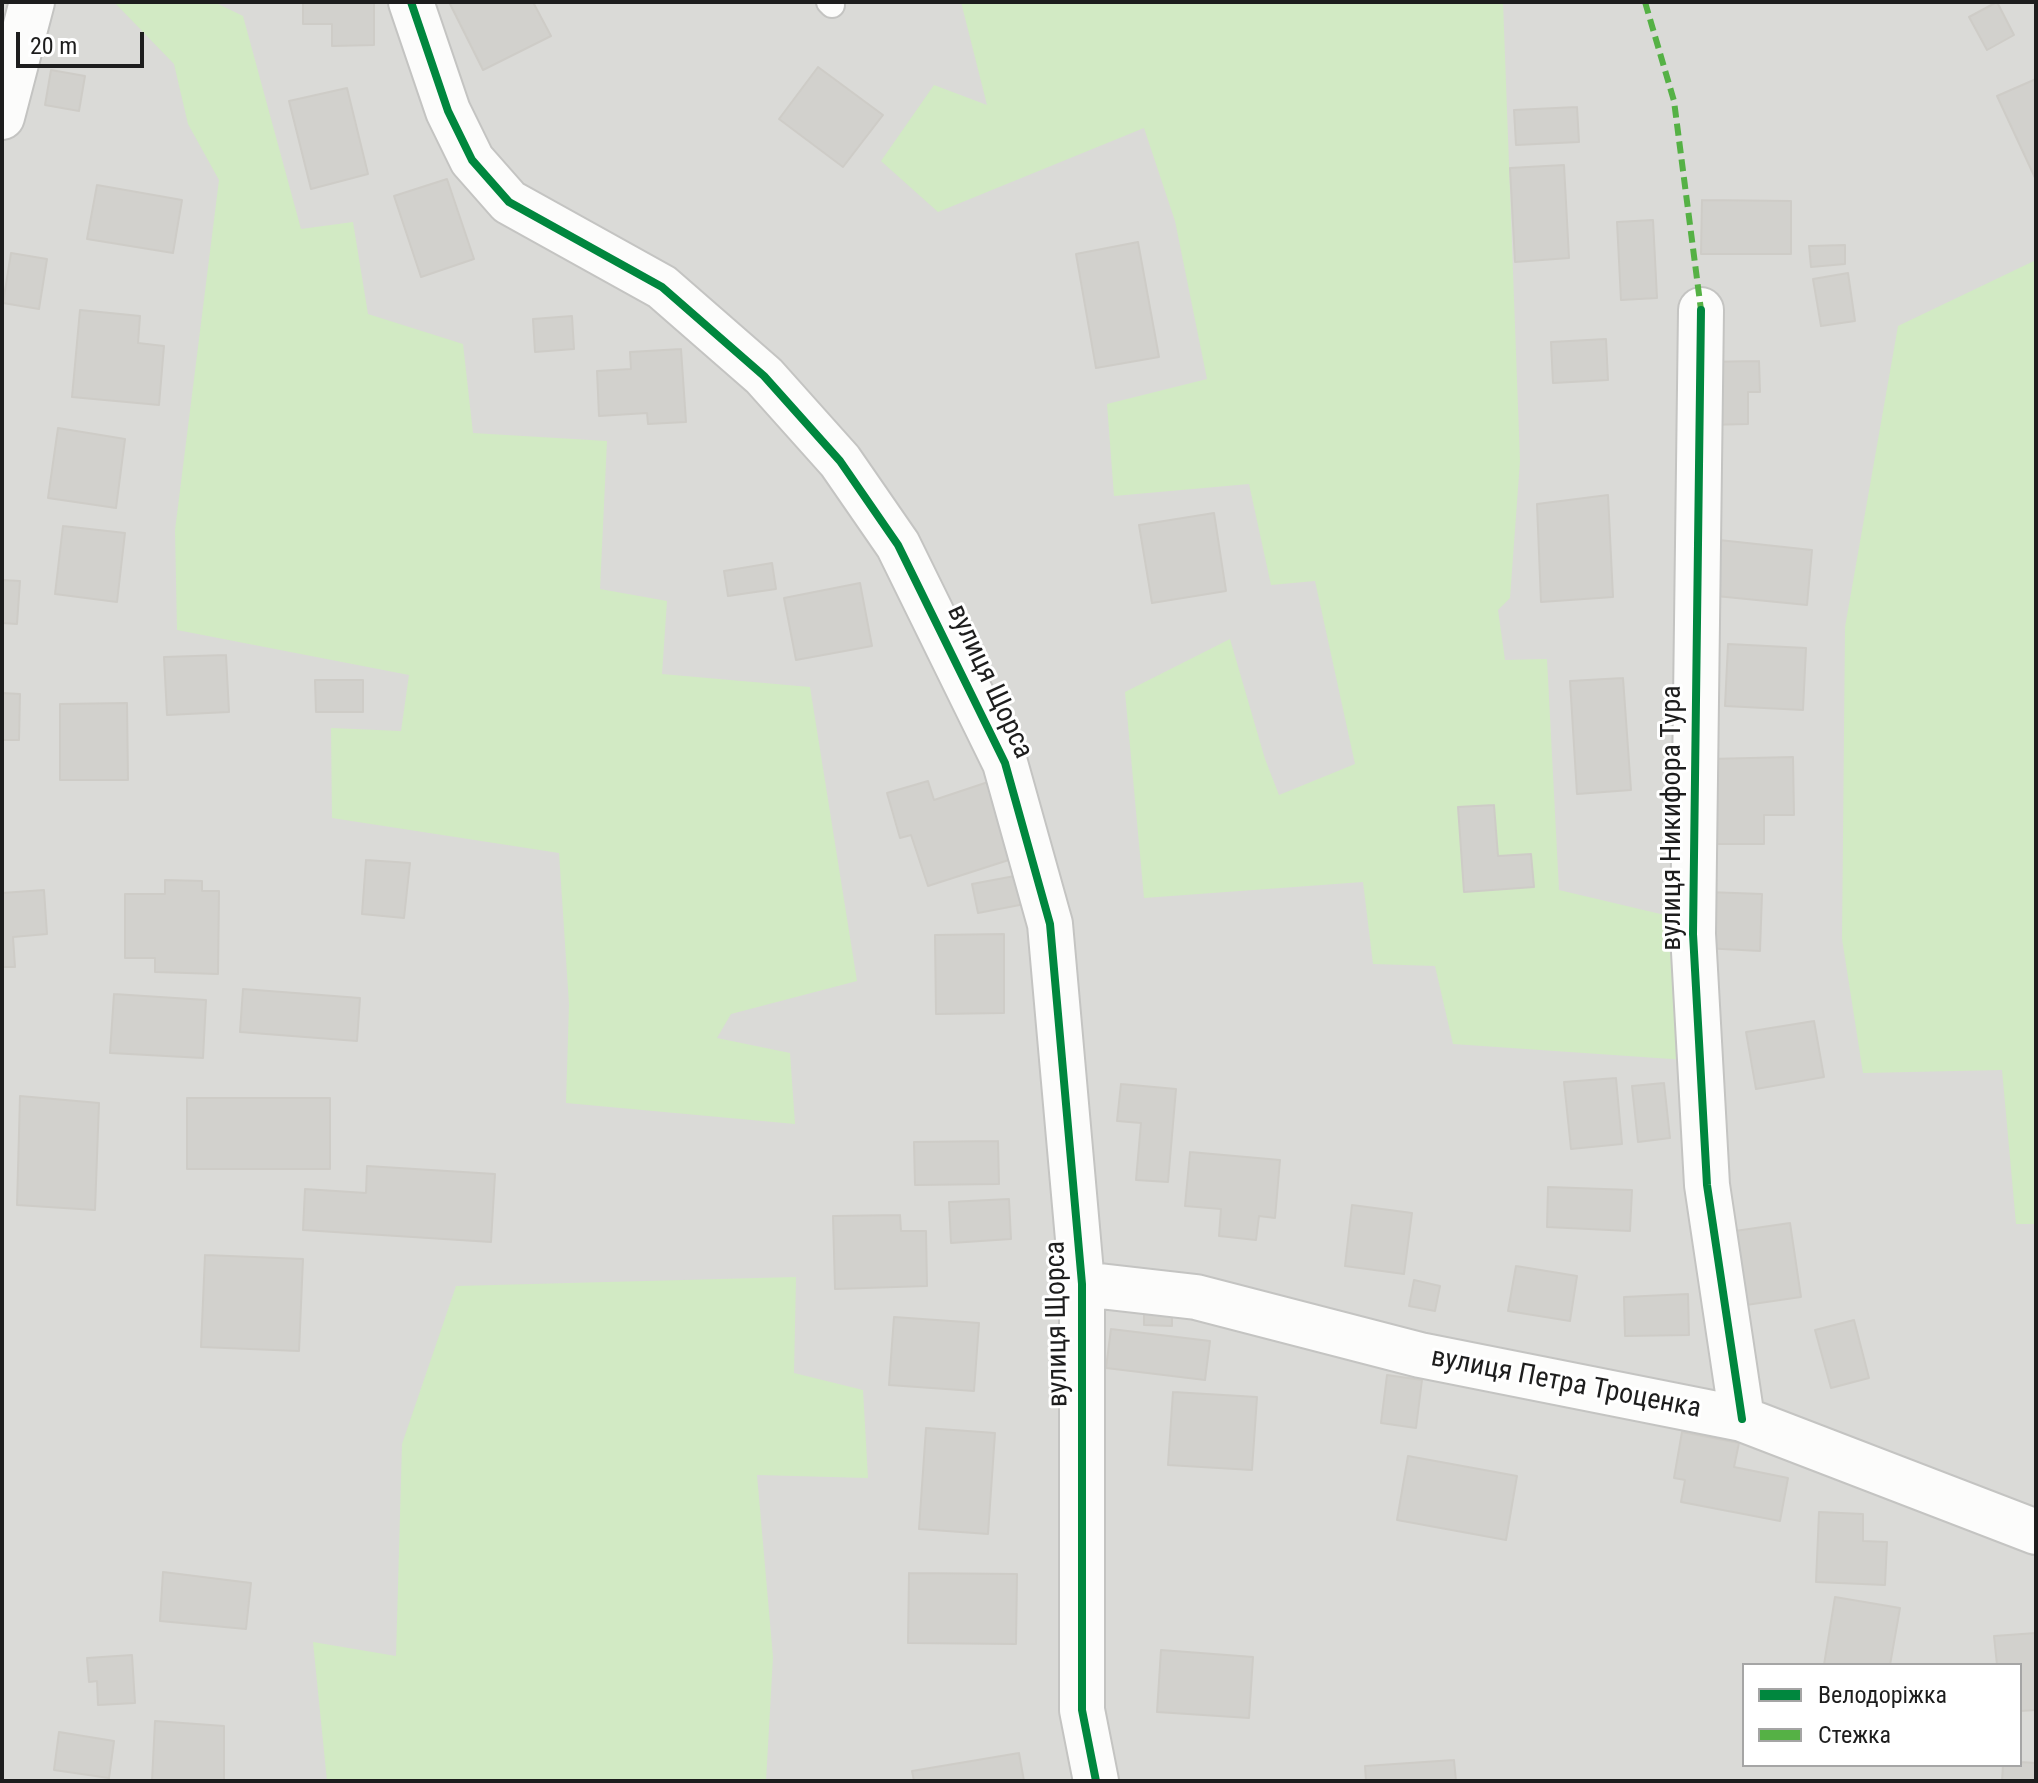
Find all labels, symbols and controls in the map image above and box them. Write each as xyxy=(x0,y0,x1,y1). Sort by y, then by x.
scale bar xyxy=(20,16,148,66)
text: 20 m xyxy=(30,32,77,60)
street label: вулиця Щорса xyxy=(939,600,1039,764)
street label: вулиця Никифора Тура xyxy=(1656,685,1690,951)
street label: вулиця Щорса xyxy=(1040,1241,1076,1407)
street label: вулиця Петра Троценка xyxy=(1428,1341,1704,1427)
legend xyxy=(1742,1663,2022,1767)
text: Велодоріжка xyxy=(1818,1681,1947,1709)
text: Стежка xyxy=(1818,1721,1891,1749)

